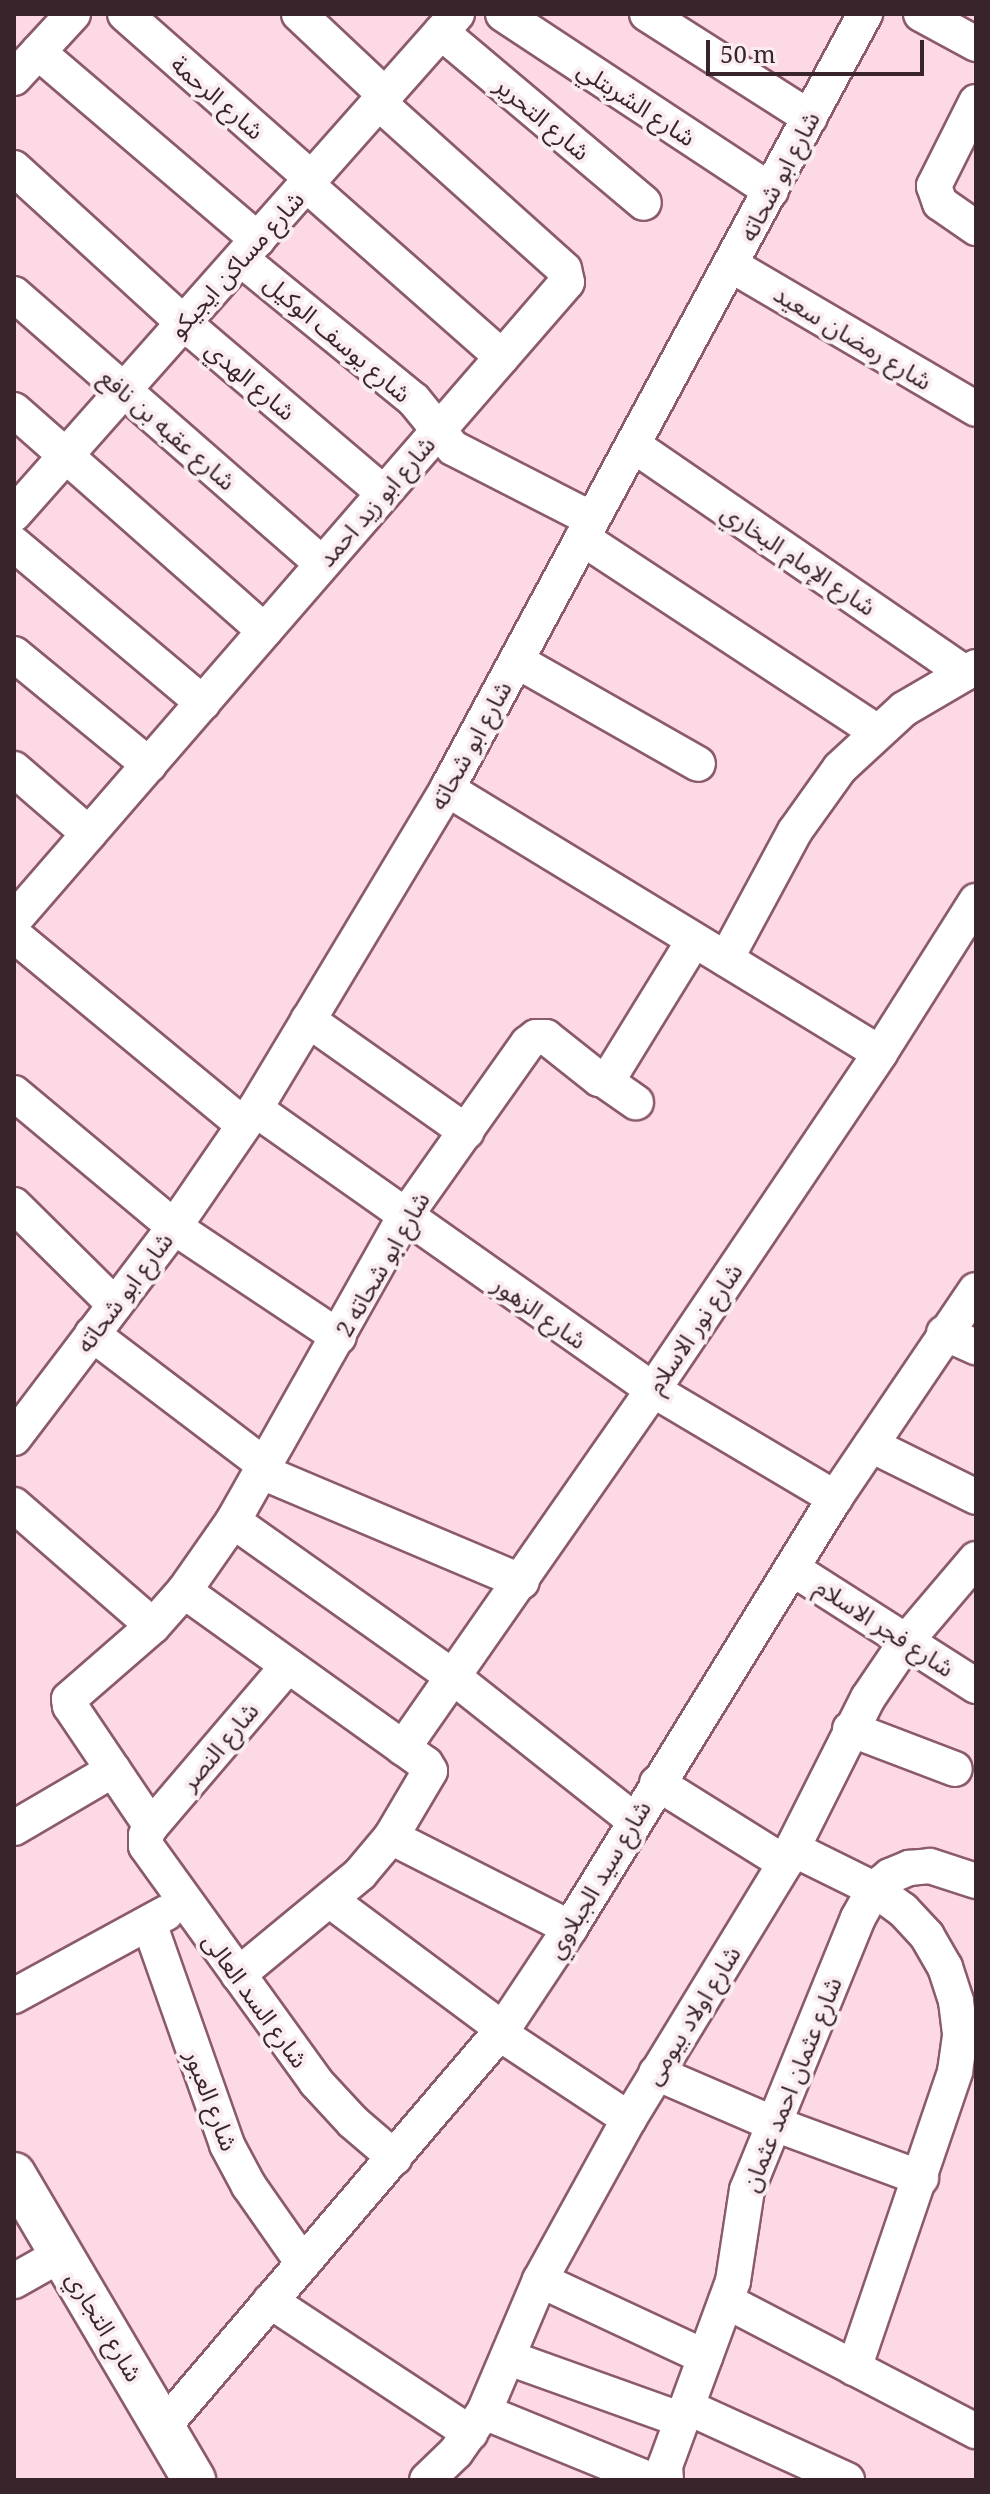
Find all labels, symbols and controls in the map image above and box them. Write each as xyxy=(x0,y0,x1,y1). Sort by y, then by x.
scale bar xyxy=(710,24,928,74)
text: 50 m xyxy=(720,37,776,70)
street label: شارع الرحمة xyxy=(166,49,270,145)
street label: شارع الشربتلي xyxy=(573,54,701,152)
street label: شارع التحرير xyxy=(490,70,596,166)
street label: شارع ابو شحاته xyxy=(733,106,825,246)
street label: شارع مساكن ايجيكو xyxy=(163,185,309,343)
street label: شارع يوسف الوكيل xyxy=(259,268,417,408)
street label: شارع رمضان سعيد xyxy=(769,279,937,395)
street label: شارع الهدي xyxy=(200,334,302,426)
street label: شارع عقبه بن نافع xyxy=(94,362,242,496)
street label: شارع ابو زيد احمد xyxy=(311,430,441,572)
street label: شارع الإمام البخاري xyxy=(716,497,882,621)
street label: شارع ابو شحاته xyxy=(423,676,517,814)
street label: شارع ابو شحاته 2 xyxy=(329,1187,435,1341)
street label: شارع ابو شحاته xyxy=(70,1226,178,1358)
street label: شارع نور الاسلام xyxy=(640,1258,748,1398)
street label: شارع الزهور xyxy=(488,1269,592,1355)
street label: شارع فجر الاسلام xyxy=(810,1572,960,1682)
street label: شارع النصر xyxy=(174,1696,264,1796)
street label: شارع سيد الجبلاوي xyxy=(540,1795,656,1963)
street label: شارع السد العالى xyxy=(197,1927,315,2073)
street label: شارع اولاد بيومى xyxy=(638,1940,746,2090)
street label: شارع عثمان احمد عثمان xyxy=(735,1973,847,2195)
street label: شارع العبور xyxy=(180,2045,244,2155)
street label: شارع التجاري xyxy=(61,2266,149,2386)

